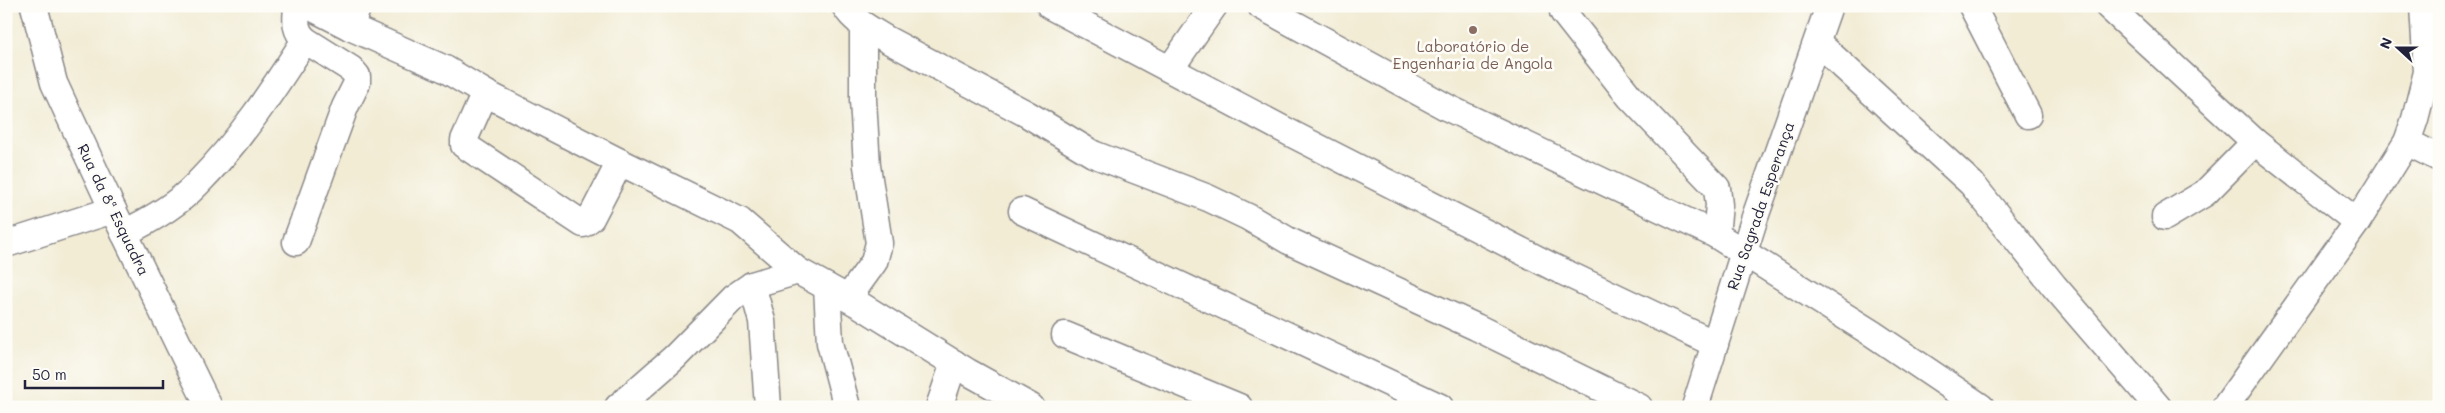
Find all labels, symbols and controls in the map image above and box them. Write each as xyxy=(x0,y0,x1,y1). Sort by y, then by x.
north arrow xyxy=(2372,22,2422,72)
marker: Laboratório de Engenharia de Angola xyxy=(1467,24,1479,36)
text: N xyxy=(2375,35,2396,52)
place label: Laboratório de Engenharia de Angola xyxy=(1393,36,1553,73)
street label: Rua Sagrada Esperança xyxy=(1722,119,1798,292)
street label: Rua da 8ª Esquadra xyxy=(73,140,155,279)
scale bar xyxy=(25,358,162,390)
text: 50 m xyxy=(32,364,67,384)

